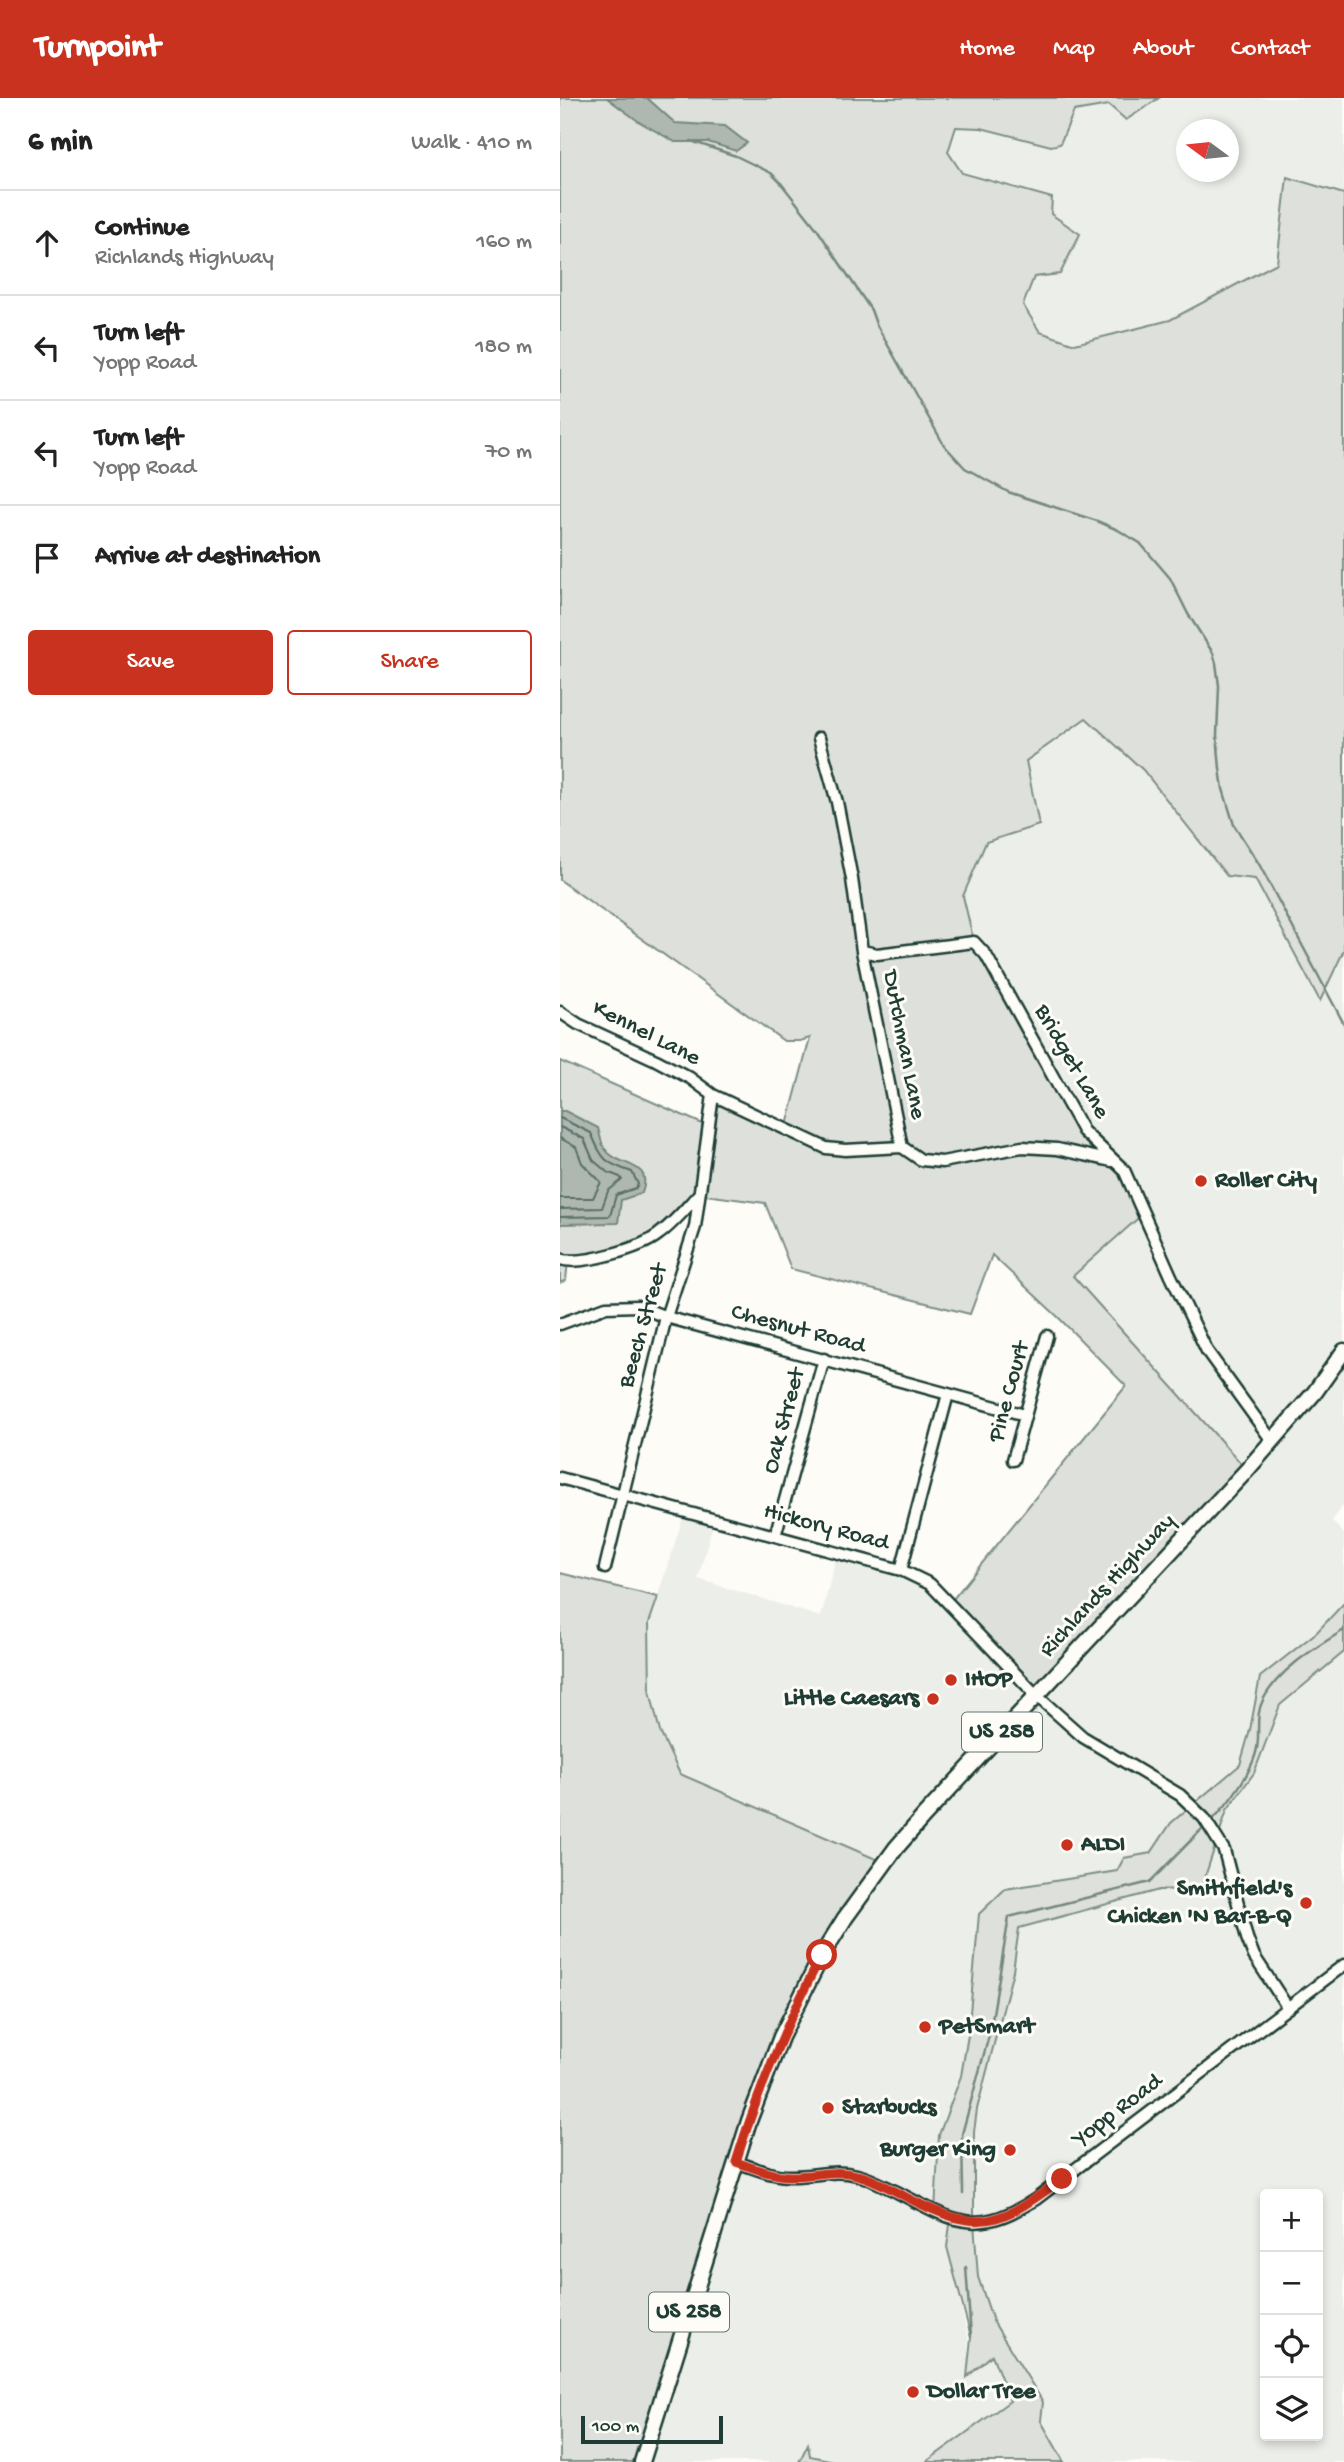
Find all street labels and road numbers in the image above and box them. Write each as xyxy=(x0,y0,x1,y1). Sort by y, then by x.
street label: Dutchman Lane xyxy=(874,966,932,1123)
street label: Kennel Lane xyxy=(587,994,706,1074)
street label: Bridget Lane xyxy=(1026,999,1116,1125)
street label: Beech Street xyxy=(612,1258,676,1392)
street label: Chesnut Road xyxy=(728,1298,870,1362)
street label: Pine Court xyxy=(982,1336,1038,1446)
street label: Oak Street xyxy=(757,1363,814,1477)
street label: Hickory Road xyxy=(760,1497,894,1559)
street label: Richlands Highway xyxy=(1034,1508,1182,1664)
road number: US 258 xyxy=(962,1712,1042,1751)
street label: Yopp Road xyxy=(1066,2067,1170,2155)
road number: US 258 xyxy=(649,2292,729,2332)

